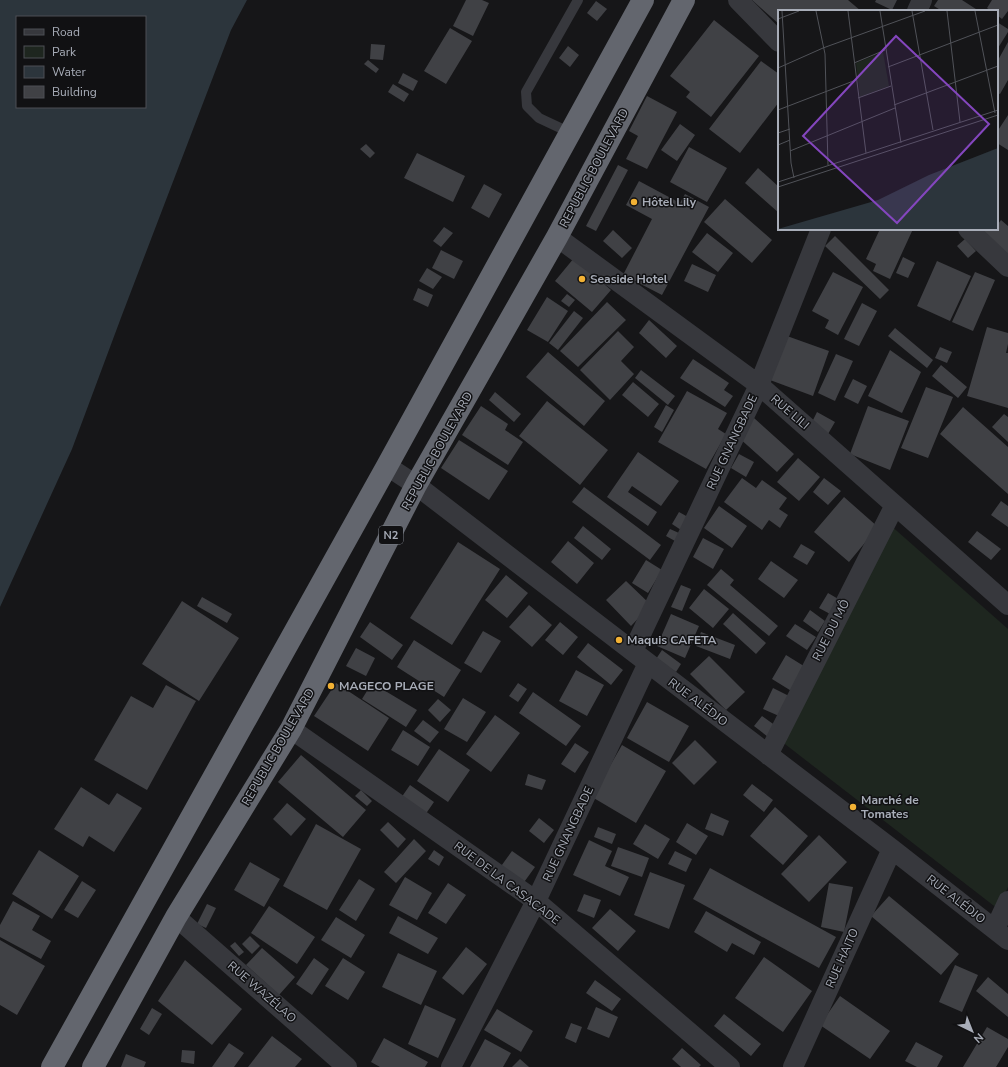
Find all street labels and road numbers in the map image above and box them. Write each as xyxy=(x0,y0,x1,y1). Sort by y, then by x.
street label: REPUBLIC BOULEVARD xyxy=(556,105,632,230)
street label: REPUBLIC BOULEVARD xyxy=(398,389,476,513)
street label: RUE LILI xyxy=(767,391,813,433)
street label: RUE GNANGBADE xyxy=(703,392,761,492)
road number: N2 xyxy=(379,526,403,544)
street label: RUE DU MÔ xyxy=(809,596,853,664)
street label: RUE ALÉDJO xyxy=(665,674,731,730)
street label: REPUBLIC BOULEVARD xyxy=(238,685,318,809)
street label: RUE GNANGBADE xyxy=(539,784,597,884)
street label: RUE DE LA CASACADE xyxy=(451,838,563,928)
street label: RUE ALÉDJO xyxy=(923,871,989,927)
street label: RUE HAITO xyxy=(822,926,862,990)
street label: RUE WAZÉLAO xyxy=(224,958,300,1026)

